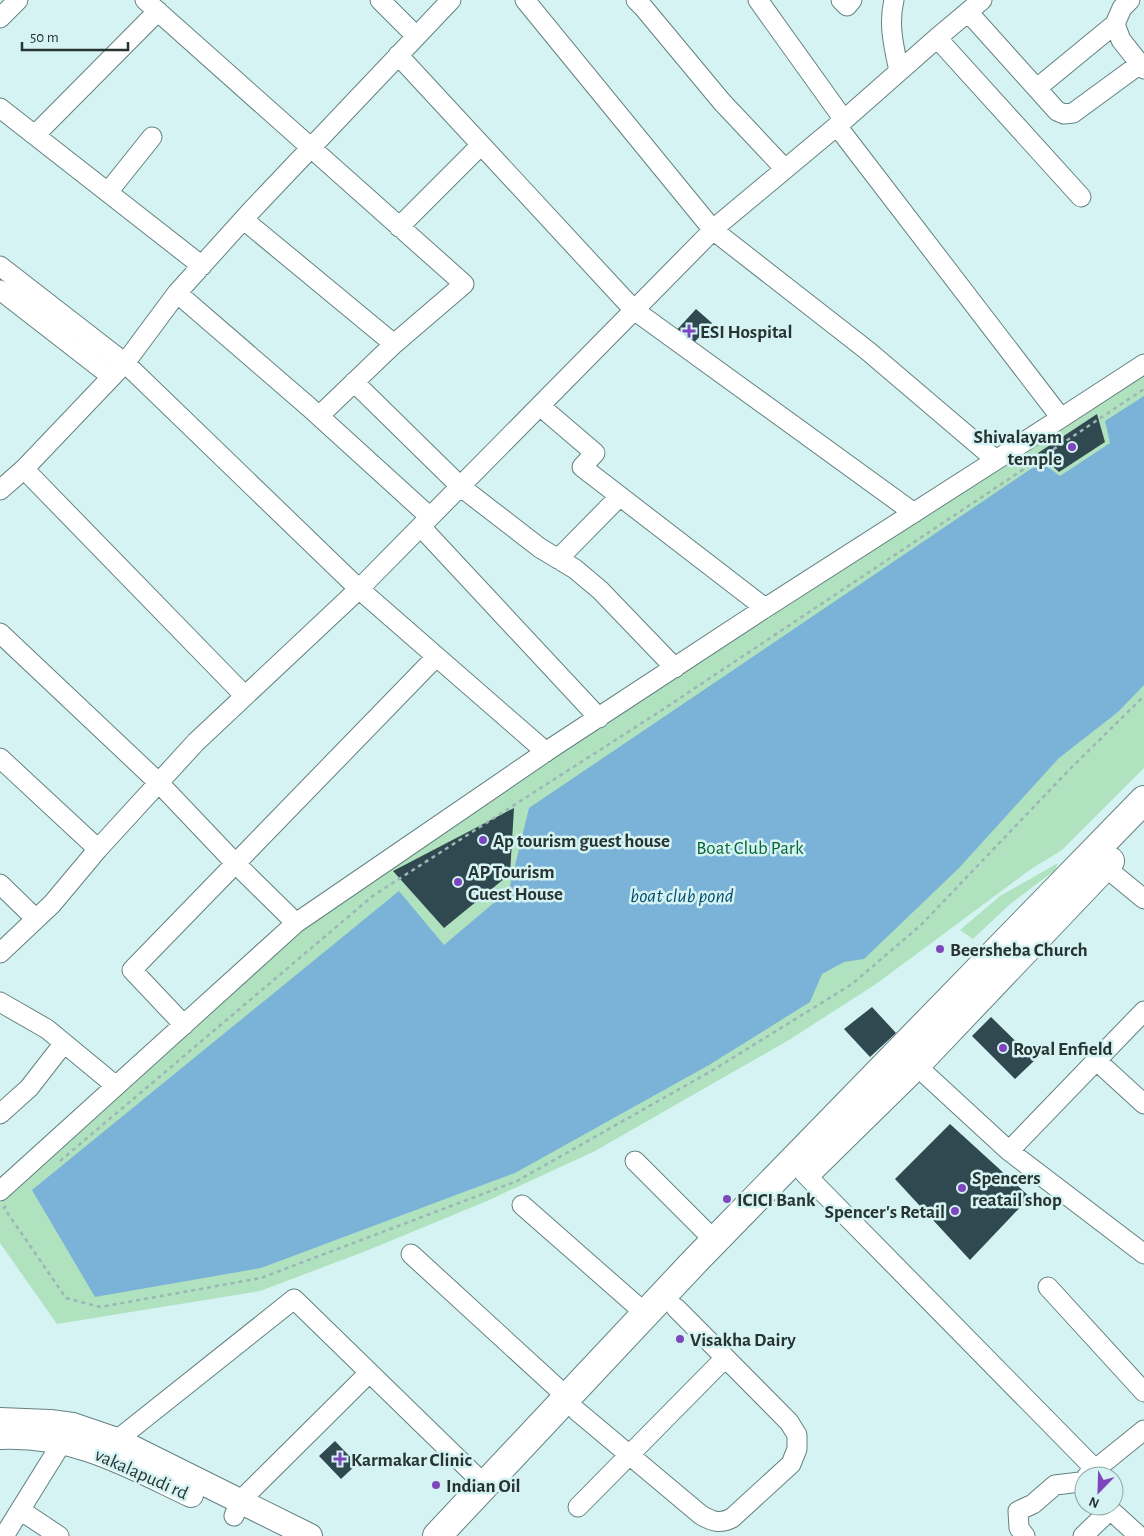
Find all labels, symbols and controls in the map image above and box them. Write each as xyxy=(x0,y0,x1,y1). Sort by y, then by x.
scale bar xyxy=(22,20,129,52)
text: 50 m xyxy=(30,30,59,45)
place label: ESI Hospital xyxy=(700,323,793,342)
marker: ESI Hospital xyxy=(682,324,696,338)
place label: Shivalayam temple xyxy=(974,428,1062,469)
marker: Shivalayam temple xyxy=(1066,441,1078,453)
place label: Ap tourism guest house xyxy=(493,832,670,851)
marker: Ap tourism guest house xyxy=(477,834,489,846)
park label: Boat Club Park xyxy=(696,839,804,858)
place label: AP Tourism Guest House xyxy=(468,863,563,904)
marker: AP Tourism Guest House xyxy=(452,876,464,888)
water label: boat club pond xyxy=(630,886,734,906)
place label: Beersheba Church xyxy=(950,941,1088,960)
marker: Beersheba Church xyxy=(934,943,946,955)
place label: Royal Enfield xyxy=(1013,1040,1113,1059)
marker: Royal Enfield xyxy=(997,1042,1009,1054)
place label: Spencers reatail shop xyxy=(972,1169,1062,1210)
marker: Spencers reatail shop xyxy=(956,1182,968,1194)
place label: ICICI Bank xyxy=(737,1191,816,1210)
marker: ICICI Bank xyxy=(721,1193,733,1205)
place label: Spencer's Retail xyxy=(824,1203,945,1222)
marker: Spencer's Retail xyxy=(949,1205,961,1217)
place label: Visakha Dairy xyxy=(690,1331,796,1350)
marker: Visakha Dairy xyxy=(674,1333,686,1345)
street label: vakalapudi rd xyxy=(92,1445,191,1503)
place label: Karmakar Clinic xyxy=(351,1451,472,1470)
marker: Karmakar Clinic xyxy=(333,1452,347,1466)
north arrow xyxy=(1074,1466,1124,1516)
place label: Indian Oil xyxy=(446,1477,521,1496)
marker: Indian Oil xyxy=(430,1479,442,1491)
text: N xyxy=(1087,1494,1102,1510)

